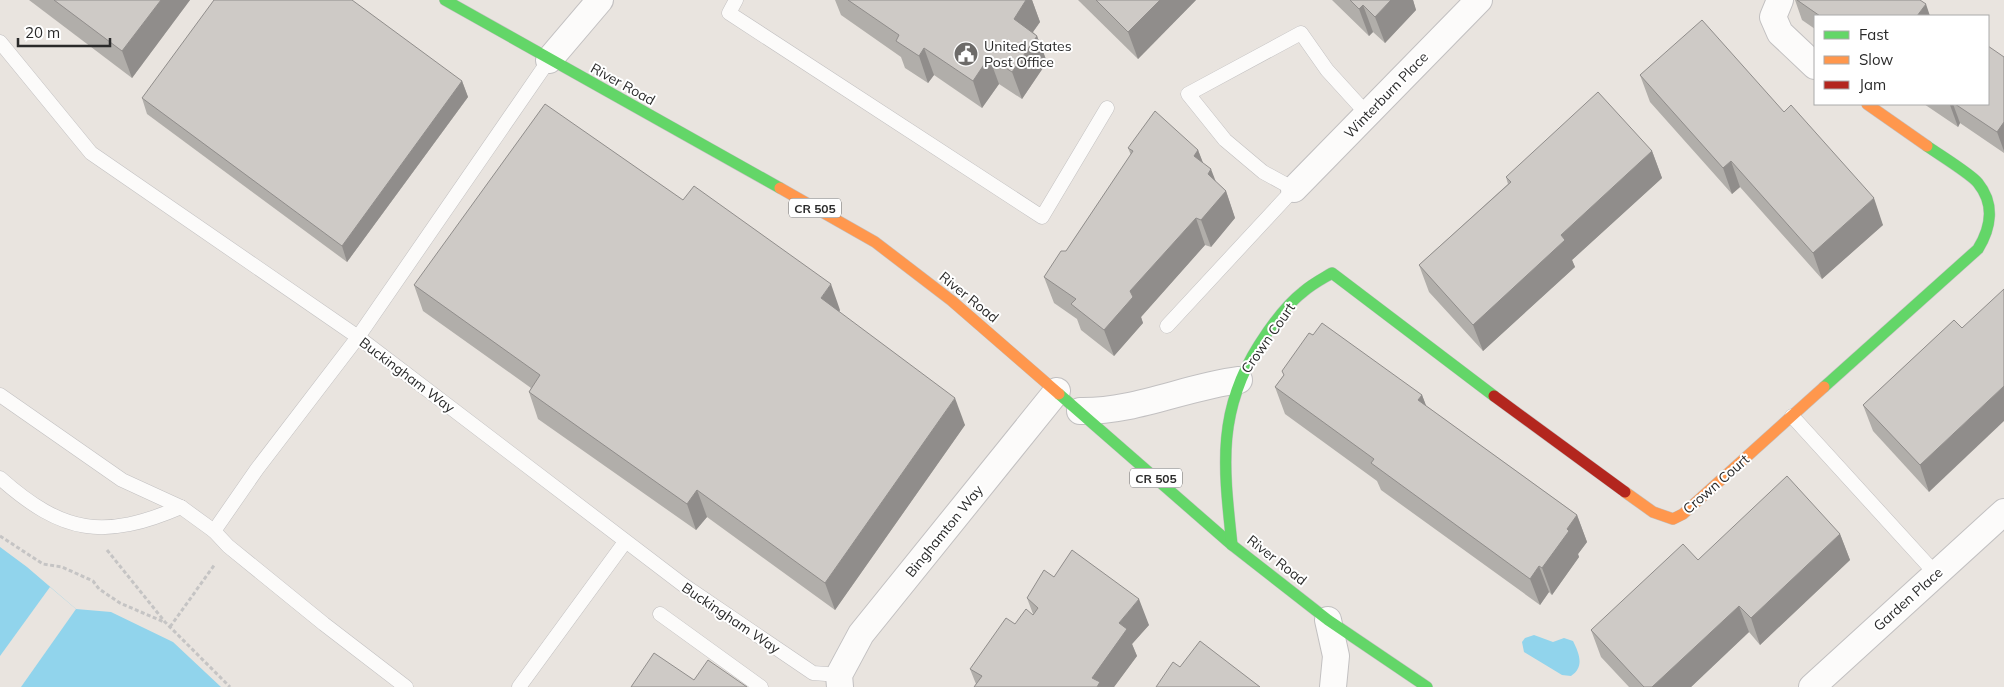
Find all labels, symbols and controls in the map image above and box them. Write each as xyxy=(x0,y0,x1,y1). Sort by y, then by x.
scale bar xyxy=(18,15,110,47)
legend xyxy=(1814,15,1989,105)
text: 20 m xyxy=(25,23,60,42)
text: Fast xyxy=(1859,25,1889,44)
place label: United States Post Office xyxy=(984,37,1072,71)
public building icon: United States Post Office xyxy=(953,41,979,67)
street label: Winterburn Place xyxy=(1340,48,1432,142)
text: Slow xyxy=(1859,50,1893,69)
street label: River Road xyxy=(588,59,658,109)
text: Jam xyxy=(1859,75,1886,94)
road number: CR 505 xyxy=(789,198,841,218)
street label: River Road xyxy=(936,268,1002,326)
street label: Crown Court xyxy=(1237,299,1299,377)
street label: Buckingham Way xyxy=(356,333,459,417)
street label: Crown Court xyxy=(1679,450,1753,518)
road number: CR 505 xyxy=(1130,468,1182,488)
street label: Binghamton Way xyxy=(901,481,987,581)
street label: River Road xyxy=(1243,531,1311,589)
street label: Garden Place xyxy=(1870,563,1946,635)
street label: Buckingham Way xyxy=(678,578,784,658)

